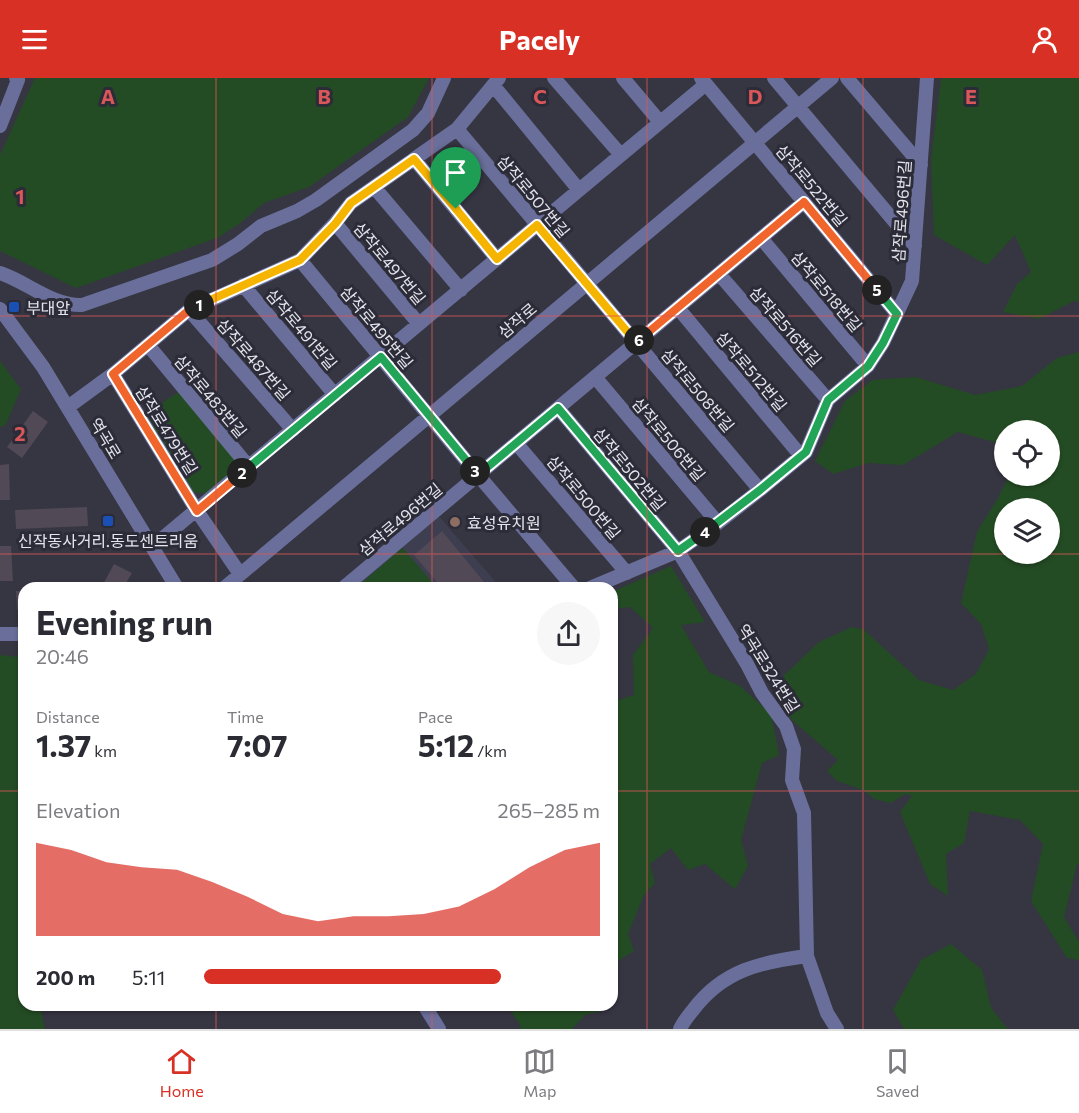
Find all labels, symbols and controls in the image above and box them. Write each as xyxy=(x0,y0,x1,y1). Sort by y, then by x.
icon: menu xyxy=(18,23,51,56)
text: Pacely xyxy=(499,23,580,56)
icon: person xyxy=(1028,23,1061,56)
text: A xyxy=(101,84,115,108)
text: B xyxy=(317,84,331,108)
text: C xyxy=(533,84,547,108)
text: D xyxy=(748,84,762,108)
text: E xyxy=(965,84,977,108)
street label: 삼작로522번길 xyxy=(772,140,852,230)
pin xyxy=(430,147,481,209)
street label: 삼작로507번길 xyxy=(494,151,574,241)
icon: arrive xyxy=(439,156,472,189)
street label: 삼작로496번길 xyxy=(888,159,914,263)
text: 1 xyxy=(15,184,25,208)
street label: 삼작로497번길 xyxy=(350,218,430,308)
street label: 삼작로518번길 xyxy=(788,247,866,335)
pin: 5 xyxy=(862,275,892,305)
text: 5 xyxy=(872,280,882,299)
street label: 삼작로495번길 xyxy=(337,282,417,372)
street label: 삼작로516번길 xyxy=(746,282,826,370)
street label: 삼작로491번길 xyxy=(263,285,341,373)
pin: 1 xyxy=(184,290,214,320)
text: 1 xyxy=(195,295,203,314)
place label: 부대앞 xyxy=(26,298,70,317)
street label: 삼작로 xyxy=(494,298,540,341)
marker: 부대앞 xyxy=(7,300,21,314)
street label: 삼작로487번길 xyxy=(214,315,294,403)
pin: 6 xyxy=(624,325,654,355)
street label: 삼작로512번길 xyxy=(713,327,791,415)
text: 6 xyxy=(634,330,644,349)
street label: 삼작로508번길 xyxy=(658,344,738,436)
street label: 삼작로483번길 xyxy=(171,351,251,441)
street label: 삼작로479번길 xyxy=(132,382,202,478)
street label: 삼작로506번길 xyxy=(629,393,709,485)
street label: 역곡로 xyxy=(86,414,126,462)
map controls xyxy=(994,420,1060,564)
button: locate xyxy=(994,420,1060,486)
text: 2 xyxy=(14,421,26,445)
street label: 삼작로502번길 xyxy=(590,424,670,514)
street label: 삼작로500번길 xyxy=(543,451,625,543)
pin: 3 xyxy=(460,456,490,486)
pin: 2 xyxy=(227,458,257,488)
text: 3 xyxy=(470,461,480,480)
text: 2 xyxy=(237,463,247,482)
street label: 삼작로496번길 xyxy=(355,479,445,559)
button: layers xyxy=(994,498,1060,564)
place label: 효성유치원 xyxy=(467,513,541,532)
marker: 신작동사거리.동도센트리움 xyxy=(101,514,115,528)
marker: 효성유치원 xyxy=(448,515,462,529)
pin: 4 xyxy=(690,517,720,547)
text: 4 xyxy=(700,522,710,541)
place label: 신작동사거리.동도센트리움 xyxy=(18,531,198,550)
text: Evening run xyxy=(36,601,213,642)
button: share xyxy=(537,602,600,665)
street label: 역곡로324번길 xyxy=(734,620,804,716)
text: 20:46 xyxy=(36,644,89,668)
text: Distance xyxy=(36,707,100,726)
text: Time xyxy=(227,707,264,726)
text: Pace xyxy=(418,707,453,726)
text: 1.37 xyxy=(36,726,91,763)
text: 7:07 xyxy=(227,726,288,763)
text: 5:12 xyxy=(418,726,474,763)
text: km xyxy=(91,741,117,760)
text: /km xyxy=(474,741,507,760)
text: Elevation xyxy=(36,798,121,822)
text: 265–285 m xyxy=(498,798,600,822)
text: 200 m xyxy=(36,965,95,989)
text: 5:11 xyxy=(132,965,165,989)
tab: Home xyxy=(160,1045,204,1100)
tab: Map xyxy=(523,1045,556,1100)
tab: Saved xyxy=(876,1045,919,1100)

